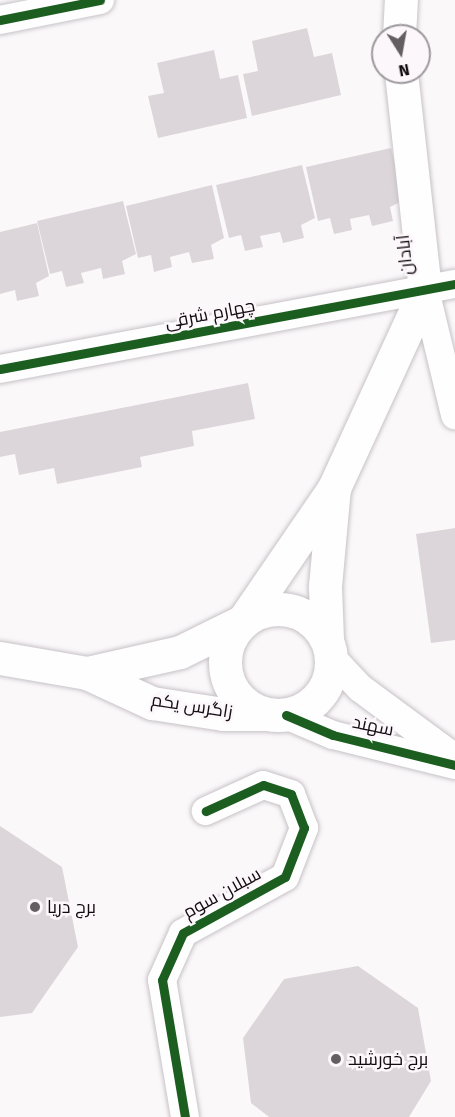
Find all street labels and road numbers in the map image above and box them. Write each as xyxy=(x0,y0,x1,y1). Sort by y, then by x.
street label: آبادان xyxy=(392,234,418,276)
street label: چهارم شرقی xyxy=(163,295,257,333)
street label: زاگرس یکم xyxy=(150,689,234,723)
street label: سهند xyxy=(350,711,396,741)
street label: سبلان سوم xyxy=(179,863,265,923)

